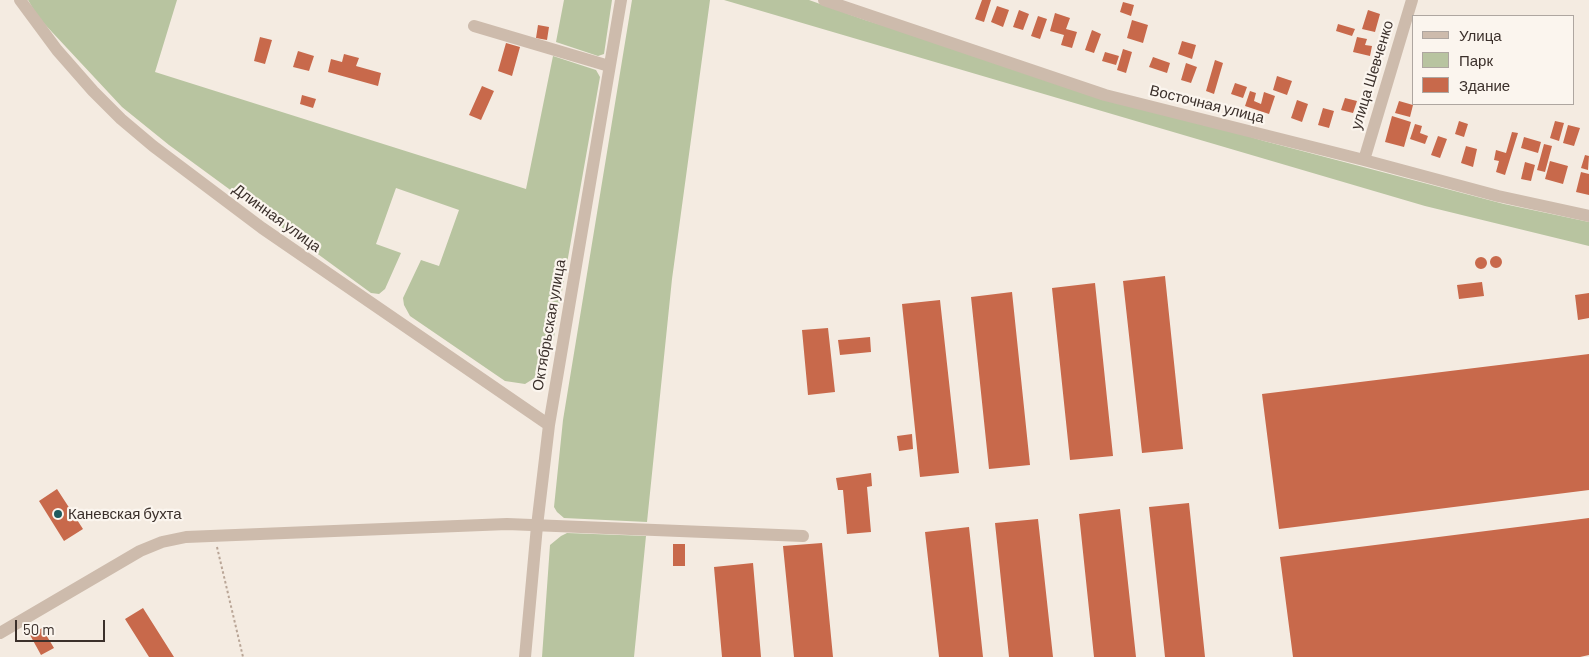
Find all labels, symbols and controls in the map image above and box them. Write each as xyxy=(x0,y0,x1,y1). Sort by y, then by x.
legend xyxy=(1412,15,1574,105)
street label: улица Шевченко xyxy=(1347,18,1397,132)
text: Улица xyxy=(1459,26,1502,44)
text: Парк xyxy=(1459,51,1493,69)
text: Здание xyxy=(1459,76,1510,94)
street label: Восточная улица xyxy=(1148,81,1266,127)
street label: Длинная улица xyxy=(229,180,325,256)
street label: Октябрьская улица xyxy=(529,258,569,392)
place label: Каневская бухта xyxy=(68,505,182,523)
marker: Каневская бухта xyxy=(52,508,64,520)
scale bar xyxy=(18,610,108,642)
text: 50 m xyxy=(23,620,55,638)

